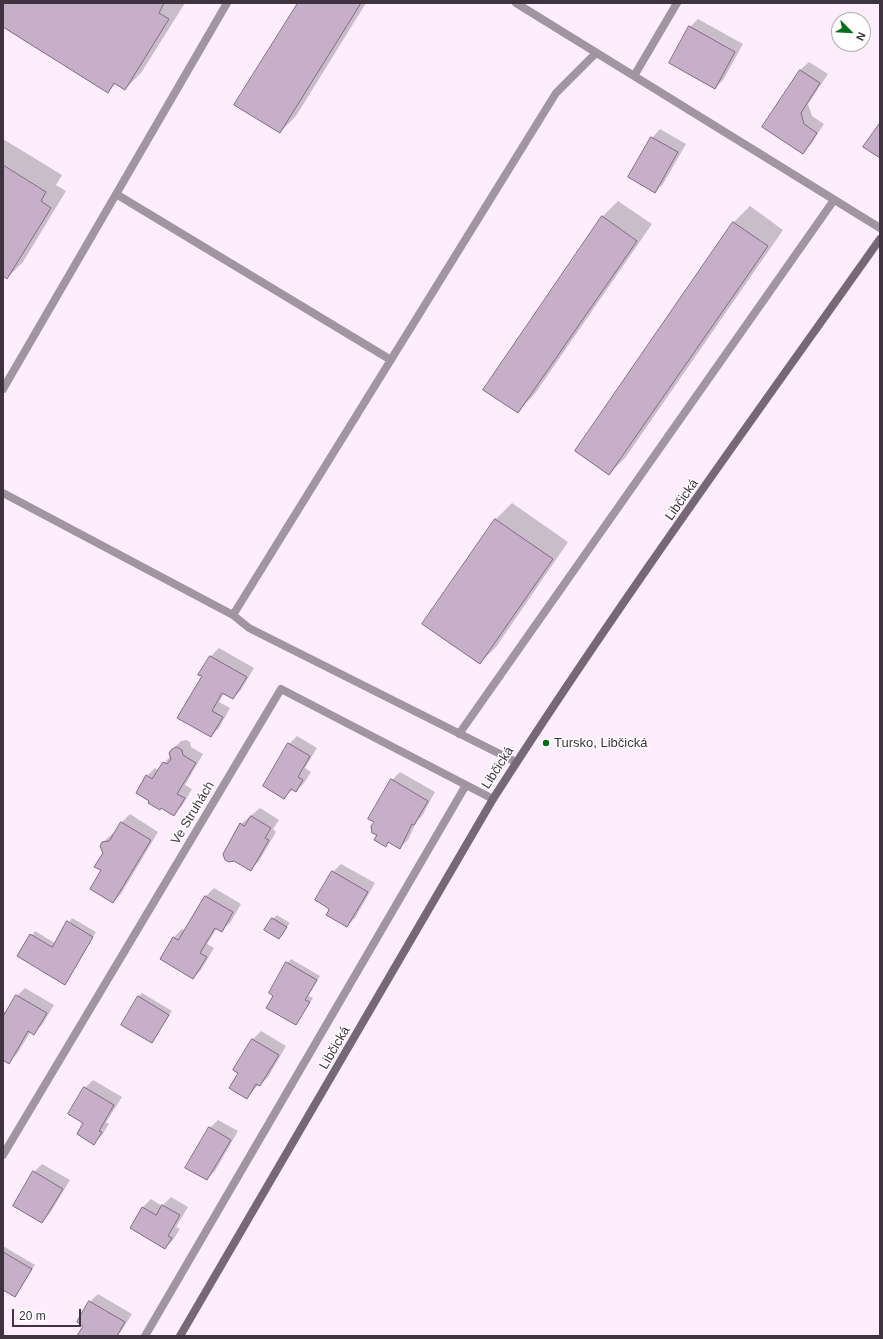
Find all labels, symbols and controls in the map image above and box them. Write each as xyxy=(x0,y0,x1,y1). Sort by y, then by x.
north arrow xyxy=(831,12,871,52)
text: N xyxy=(854,30,868,43)
street label: Libčická xyxy=(662,476,702,524)
place label: Tursko, Libčická xyxy=(554,735,647,751)
marker: Tursko, Libčická xyxy=(541,738,551,748)
street label: Libčická xyxy=(479,744,517,792)
street label: Ve Struhách xyxy=(168,779,218,847)
street label: Libčická xyxy=(317,1024,353,1072)
scale bar xyxy=(14,1301,83,1327)
text: 20 m xyxy=(19,1309,46,1323)

